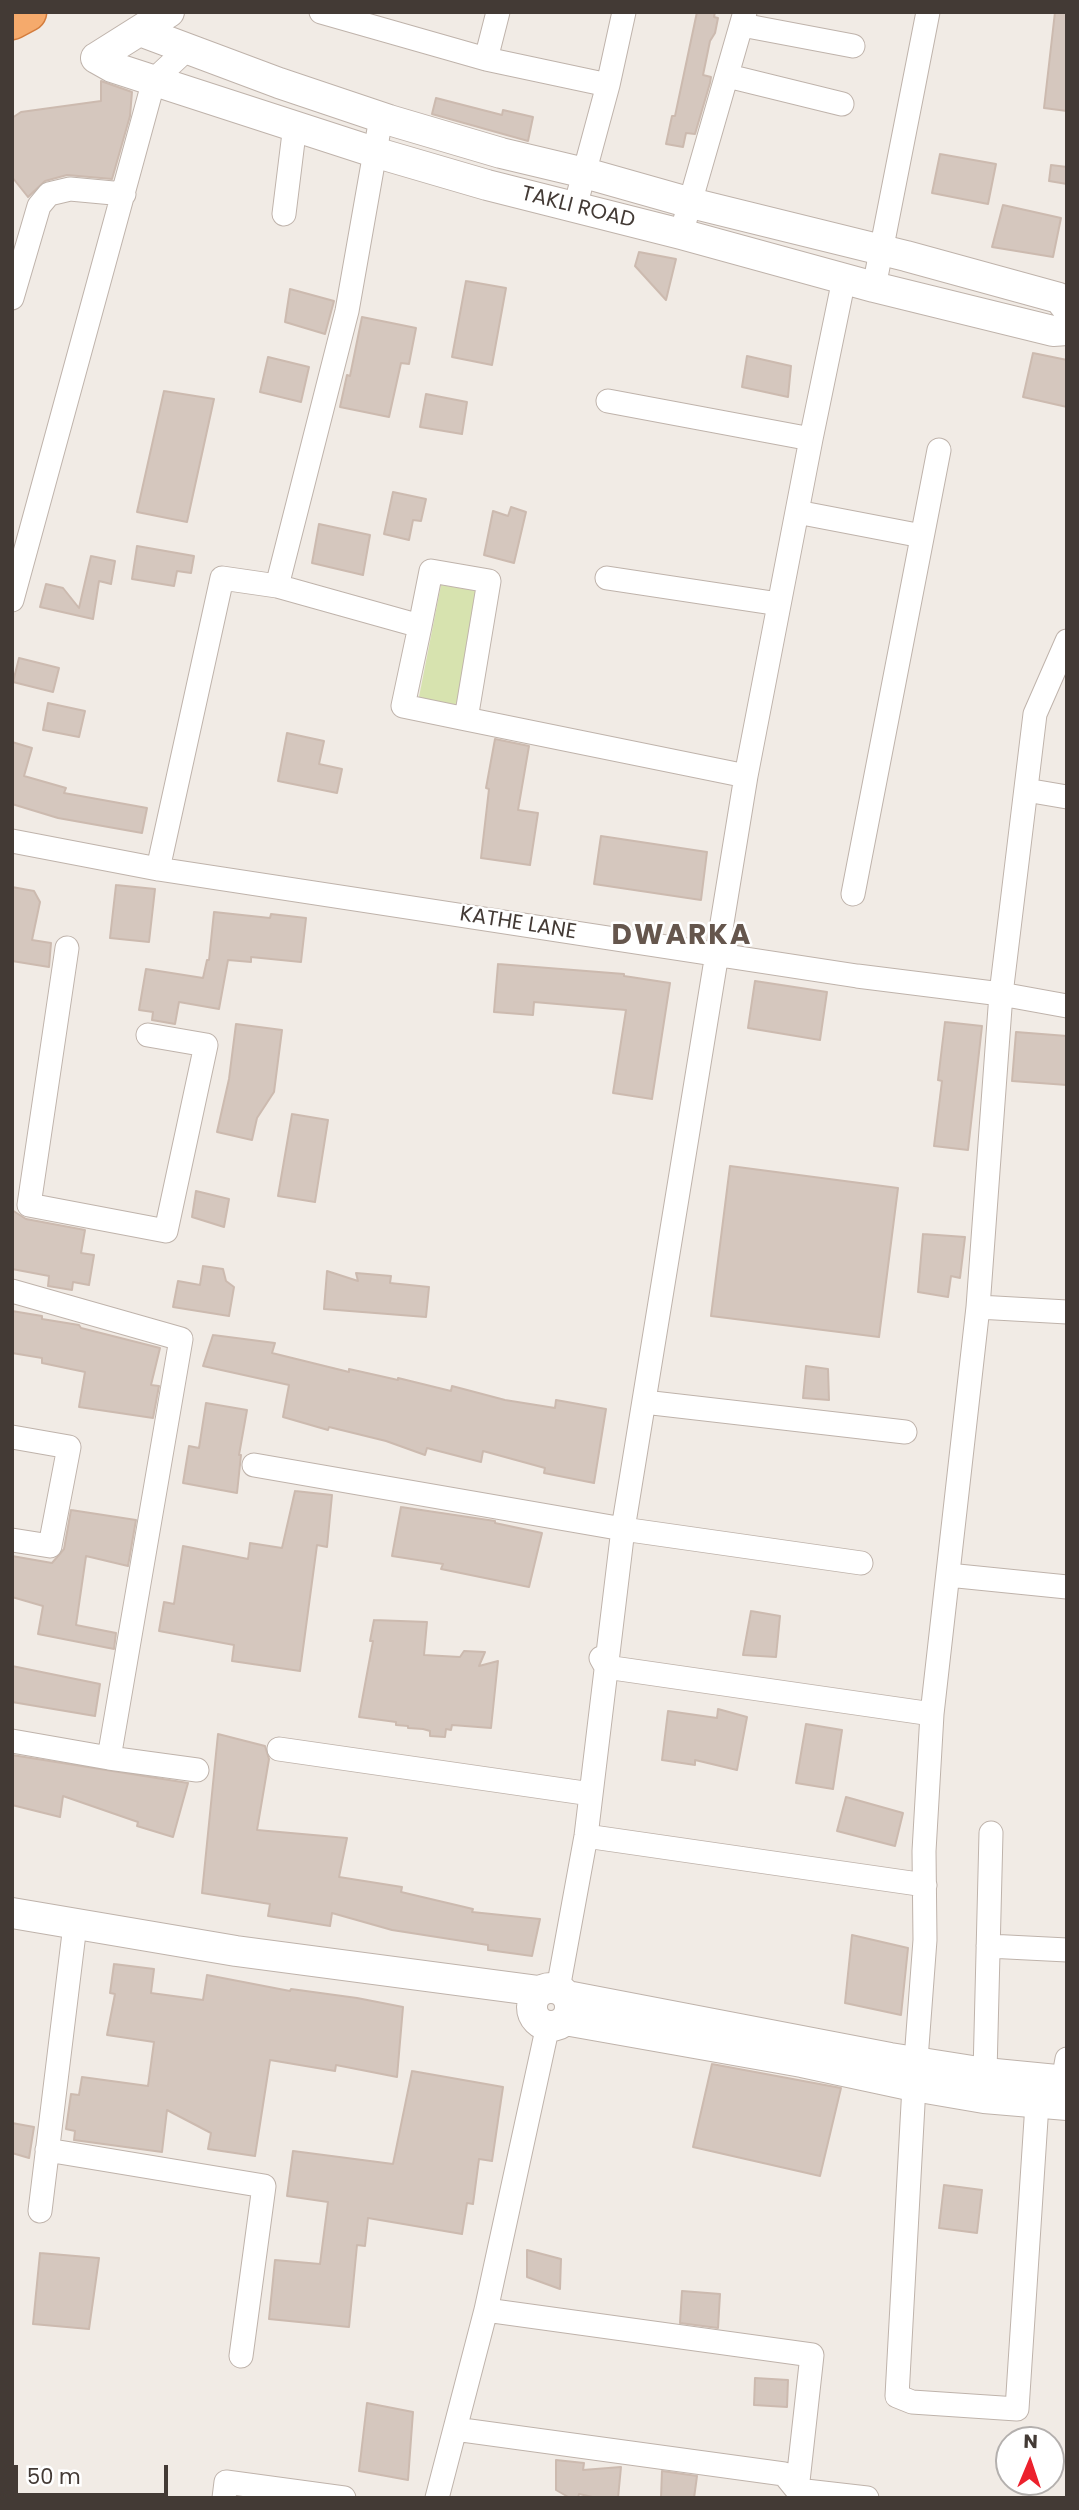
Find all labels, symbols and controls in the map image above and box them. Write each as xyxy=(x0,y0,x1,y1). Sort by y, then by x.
street label: TAKLI ROAD xyxy=(519,182,637,234)
street label: KATHE LANE xyxy=(458,902,578,946)
district label: DWARKA xyxy=(612,920,752,954)
north arrow xyxy=(995,2426,1065,2496)
text: N xyxy=(1023,2428,1038,2455)
scale bar xyxy=(18,2450,172,2494)
text: 50 m xyxy=(27,2462,81,2491)

